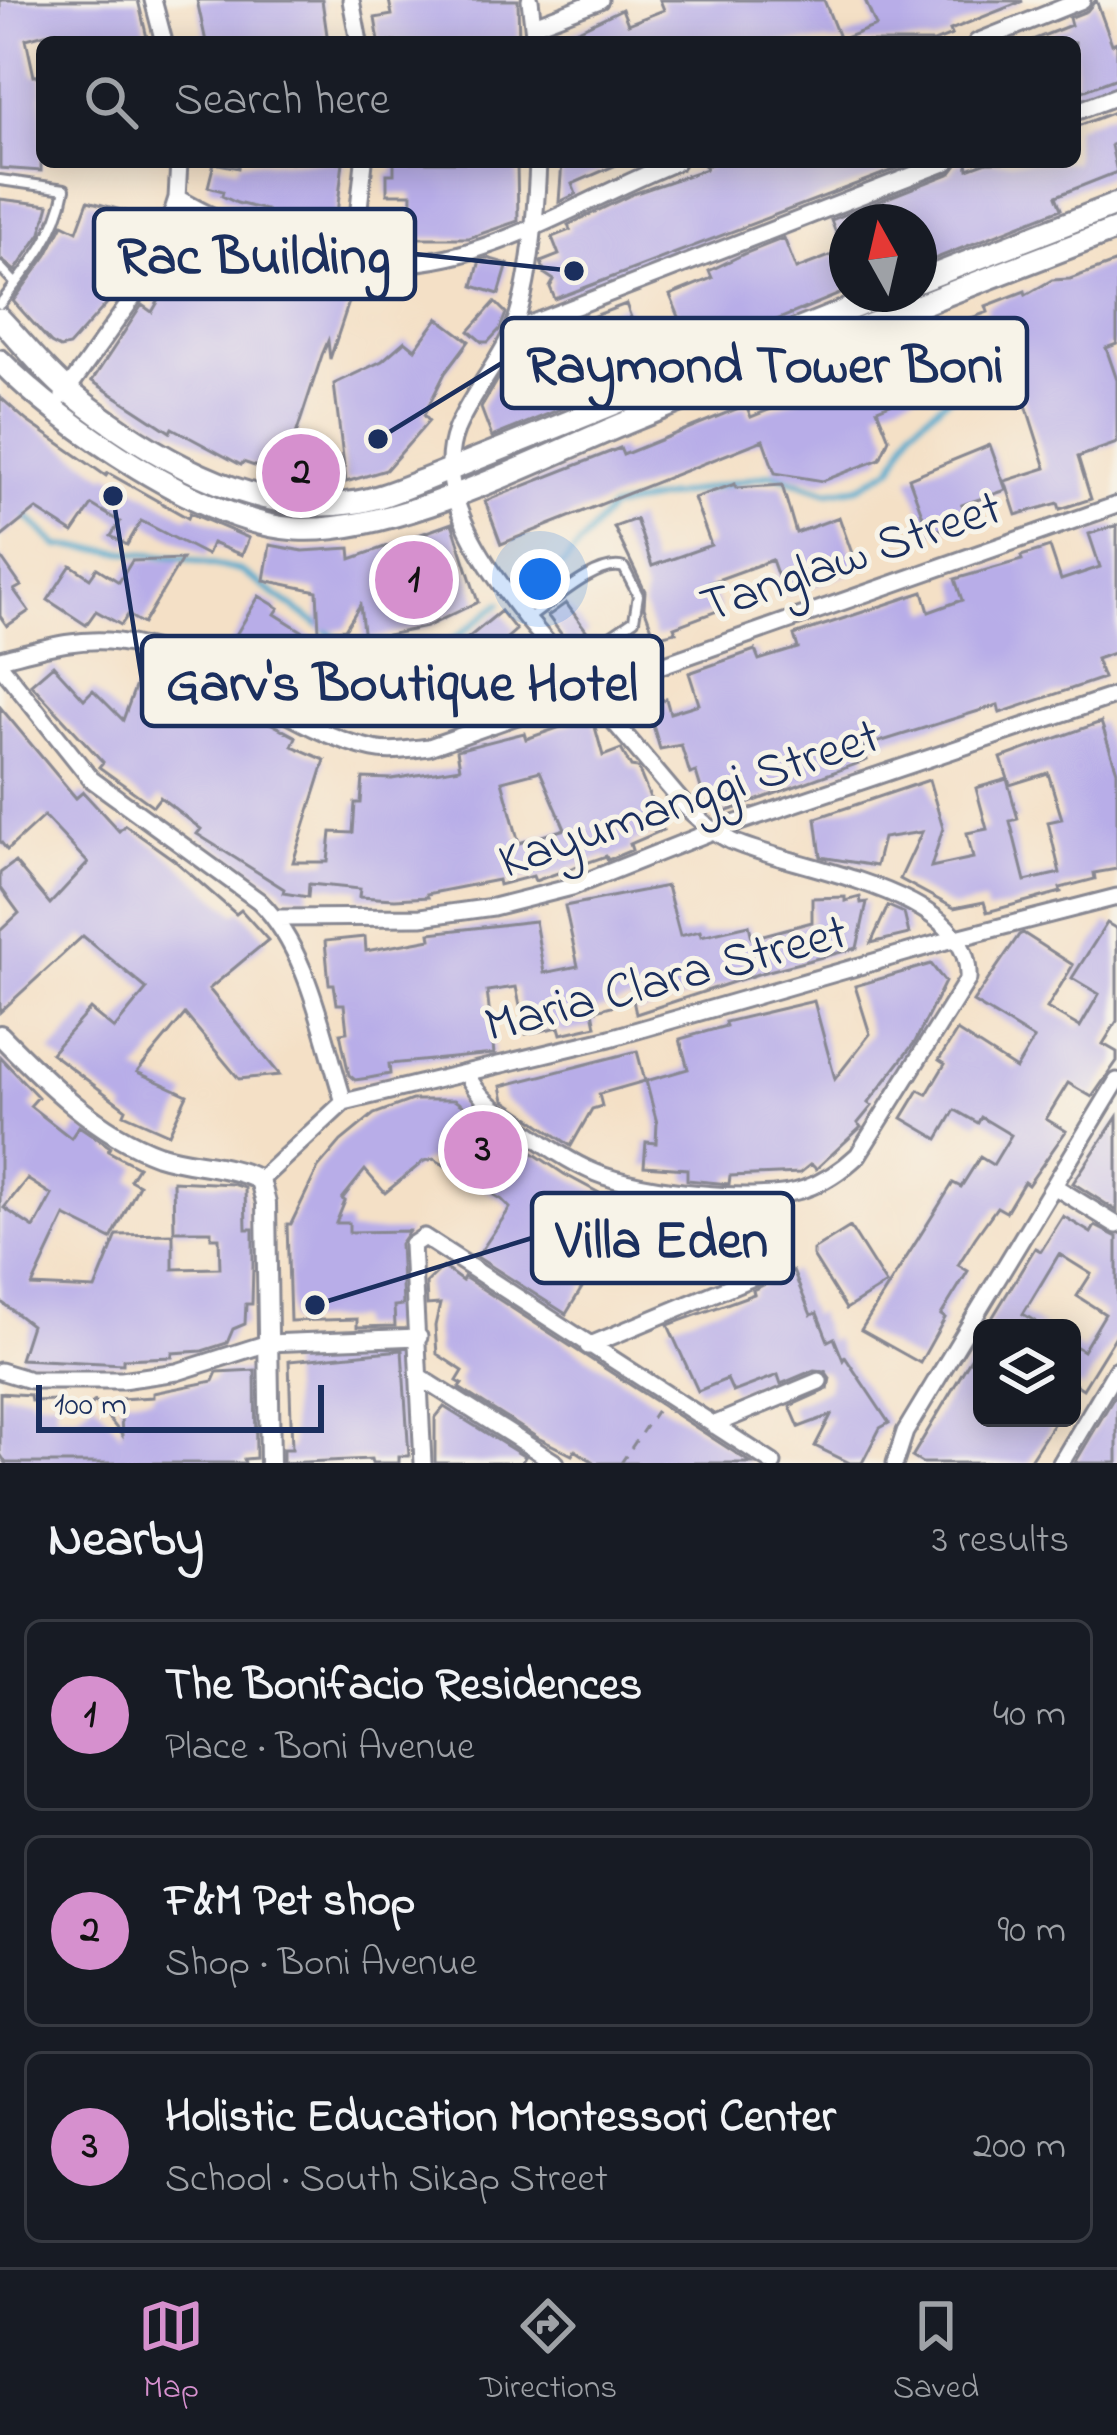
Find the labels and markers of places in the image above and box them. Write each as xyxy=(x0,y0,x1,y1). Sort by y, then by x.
callout: Rac Building xyxy=(94,209,415,299)
callout: Raymond Tower Boni xyxy=(502,318,1027,408)
pin: 2 xyxy=(262,428,340,518)
pin: 1 xyxy=(375,535,453,625)
callout: Garv's Boutique Hotel xyxy=(142,636,662,726)
pin: 3 xyxy=(444,1105,522,1195)
callout: Villa Eden xyxy=(532,1193,793,1283)

